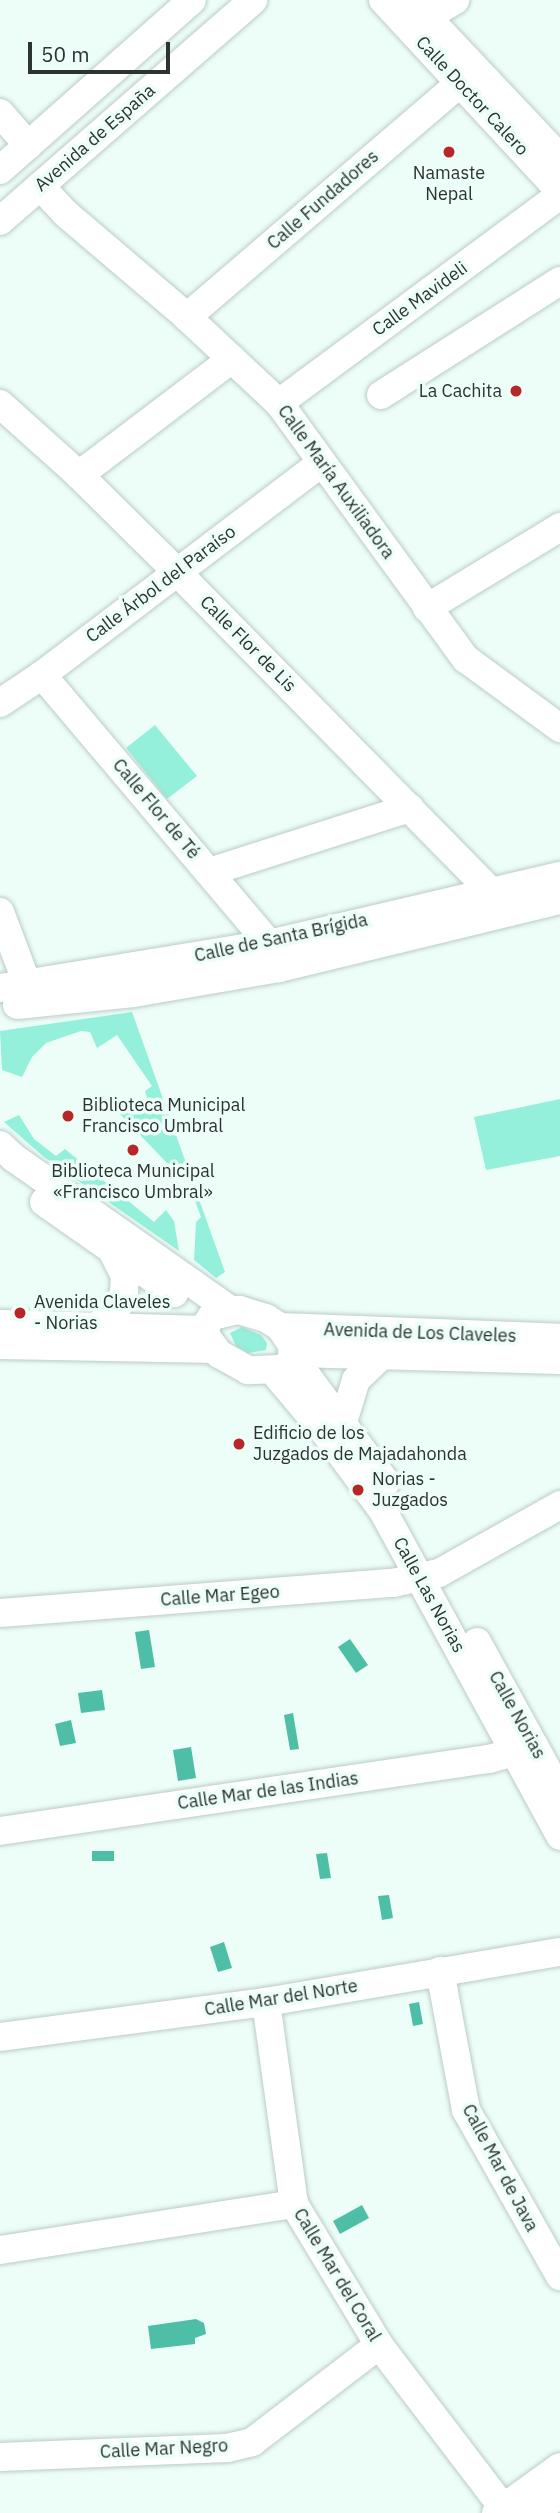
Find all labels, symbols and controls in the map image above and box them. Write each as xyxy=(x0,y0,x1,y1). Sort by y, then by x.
scale bar xyxy=(32,28,173,72)
street label: Calle Doctor Calero xyxy=(411,32,533,160)
text: 50 m xyxy=(41,40,90,68)
street label: Avenida de España xyxy=(30,80,160,196)
marker: Namaste Nepal xyxy=(441,144,457,160)
street label: Calle Fundadores xyxy=(263,146,383,254)
place label: Namaste Nepal xyxy=(413,163,485,206)
street label: Calle Mavideli xyxy=(368,257,472,341)
place label: La Cachita xyxy=(419,380,502,402)
marker: La Cachita xyxy=(508,383,524,399)
street label: Calle María Auxiliadora xyxy=(273,401,399,563)
street label: Calle Árbol del Paraíso xyxy=(82,521,240,647)
street label: Calle Flor de Lis xyxy=(195,591,301,697)
street label: Calle Flor de Té xyxy=(108,755,204,863)
street label: Calle de Santa Brígida xyxy=(192,909,370,967)
place label: Biblioteca Municipal Francisco Umbral xyxy=(82,1095,245,1138)
marker: Biblioteca Municipal Francisco Umbral xyxy=(60,1108,76,1124)
marker: Biblioteca Municipal «Francisco Umbral» xyxy=(125,1142,141,1158)
place label: Biblioteca Municipal «Francisco Umbral» xyxy=(51,1161,215,1204)
place label: Avenida Claveles - Norias xyxy=(34,1292,170,1334)
marker: Avenida Claveles - Norias xyxy=(12,1305,28,1321)
street label: Avenida de Los Claveles xyxy=(323,1319,517,1347)
place label: Edificio de los Juzgados de Majadahonda xyxy=(253,1423,467,1466)
marker: Edificio de los Juzgados de Majadahonda xyxy=(231,1436,247,1452)
place label: Norias - Juzgados xyxy=(372,1469,448,1512)
marker: Norias - Juzgados xyxy=(350,1482,366,1498)
street label: Calle Las Norias xyxy=(388,1534,470,1656)
street label: Calle Mar Egeo xyxy=(160,1581,280,1611)
street label: Calle Norias xyxy=(484,1667,550,1763)
street label: Calle Mar de las Indias xyxy=(176,1768,360,1814)
street label: Calle Mar del Norte xyxy=(203,1975,359,2021)
street label: Calle Mar de Java xyxy=(457,2101,543,2235)
street label: Calle Mar del Coral xyxy=(289,2205,385,2345)
street label: Calle Mar Negro xyxy=(99,2435,229,2463)

